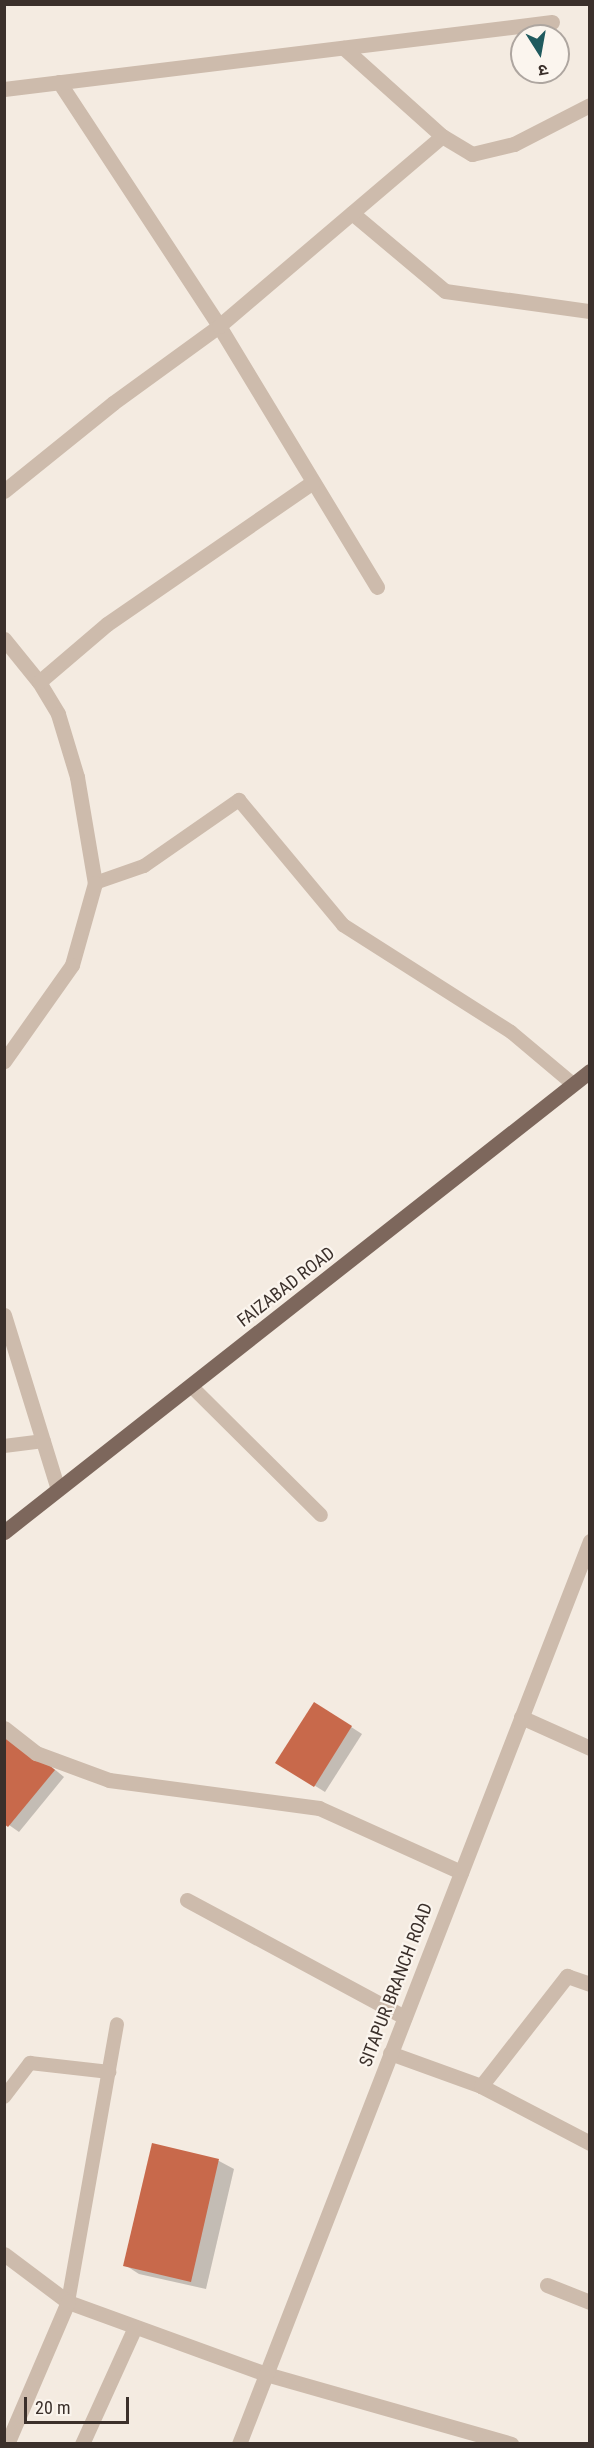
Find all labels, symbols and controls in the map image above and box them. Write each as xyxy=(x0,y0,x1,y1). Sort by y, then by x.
north arrow xyxy=(510,24,570,84)
text: उ xyxy=(537,60,550,80)
street label: FAIZABAD ROAD xyxy=(233,1242,339,1332)
street label: SITAPUR BRANCH ROAD xyxy=(355,1900,437,2070)
scale bar xyxy=(27,2385,132,2423)
text: 20 m xyxy=(35,2397,70,2418)

